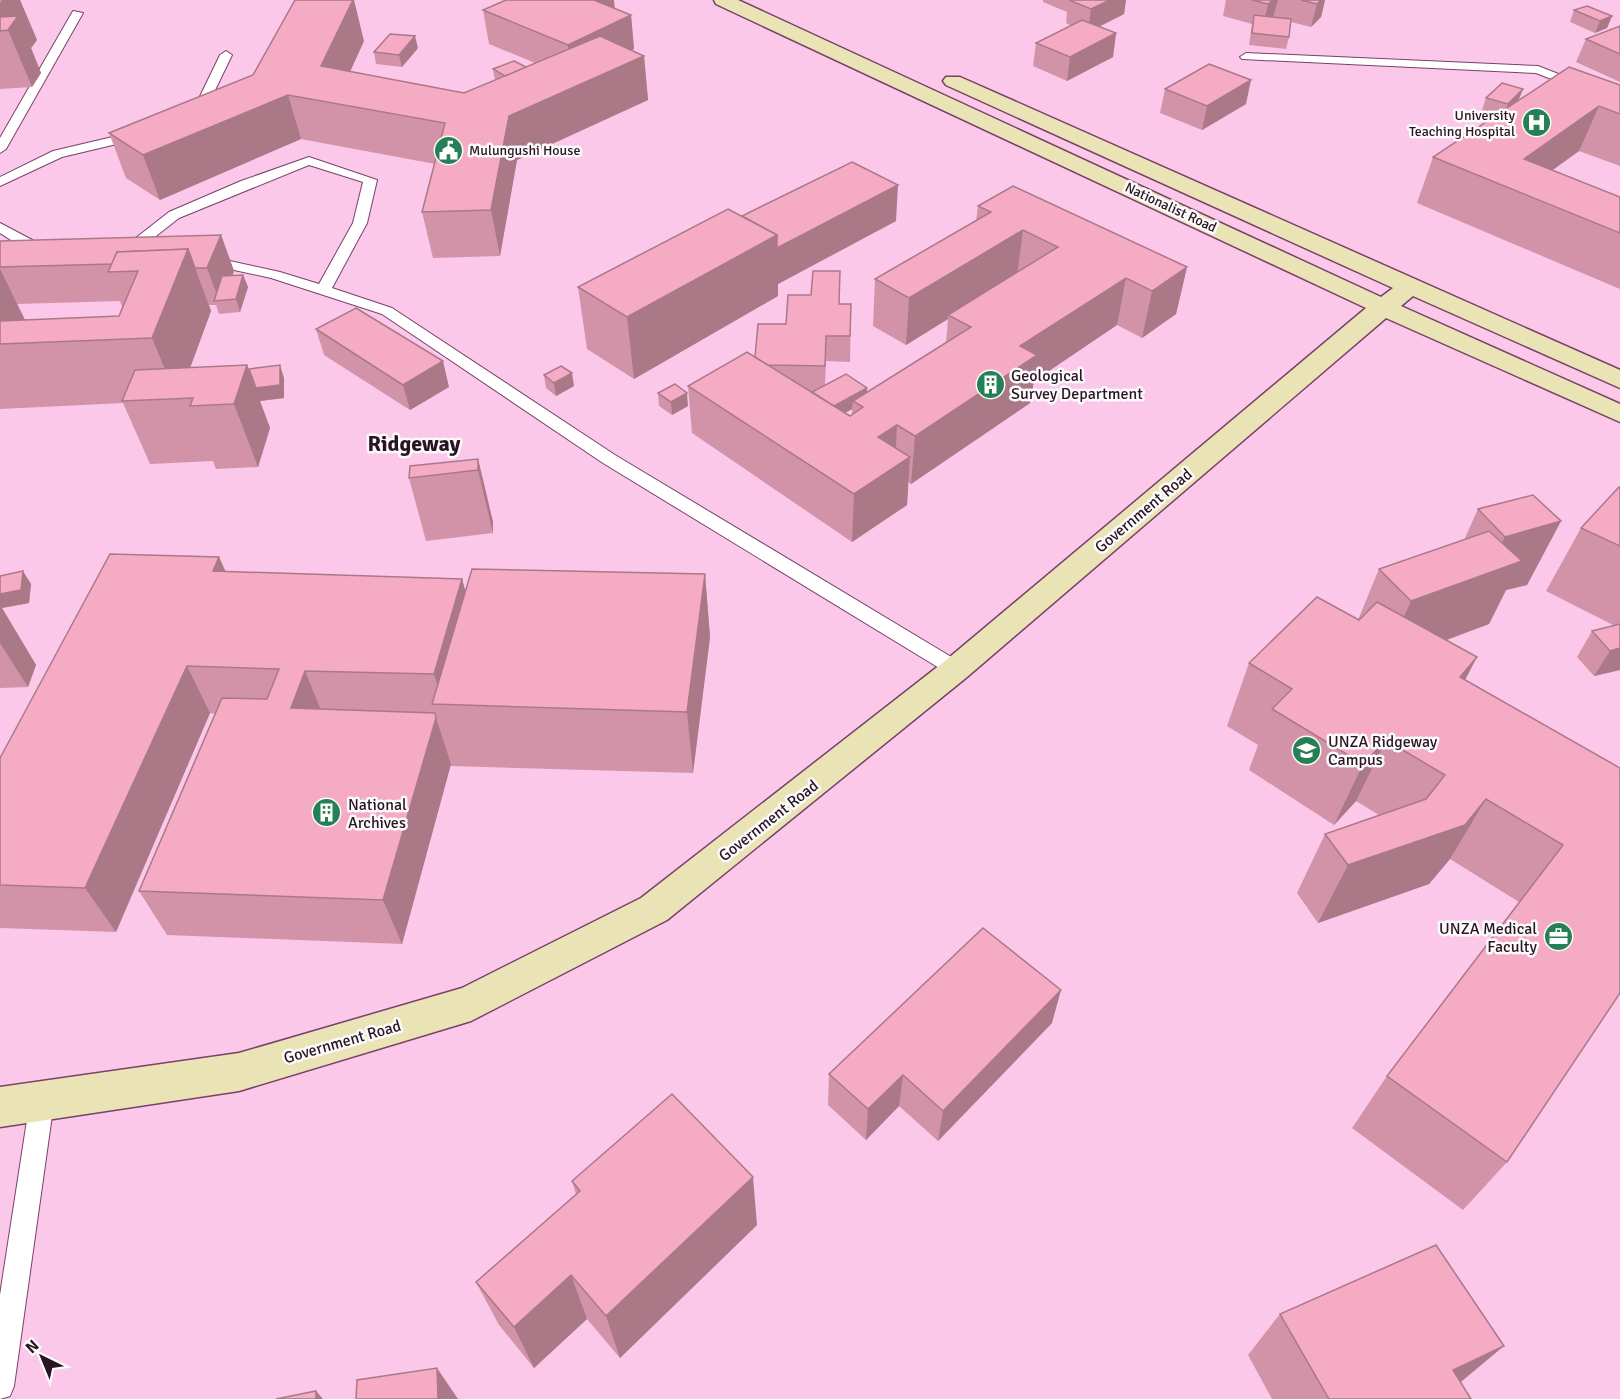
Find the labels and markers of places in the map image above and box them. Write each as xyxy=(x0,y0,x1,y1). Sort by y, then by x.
place label: University Teaching Hospital xyxy=(1409,107,1515,140)
hospital icon: University Teaching Hospital xyxy=(1520,107,1552,139)
public building icon: Mulungushi House xyxy=(432,134,464,166)
place label: Mulungushi House xyxy=(469,142,580,159)
place label: Geological Survey Department xyxy=(1011,366,1143,404)
building icon: Geological Survey Department xyxy=(974,368,1006,400)
place label: UNZA Ridgeway Campus xyxy=(1328,732,1438,770)
school or university icon: UNZA Ridgeway Campus xyxy=(1291,734,1323,766)
place label: National Archives xyxy=(348,795,407,833)
building icon: National Archives xyxy=(311,797,343,829)
place label: UNZA Medical Faculty xyxy=(1439,919,1538,957)
office icon: UNZA Medical Faculty xyxy=(1542,921,1574,953)

